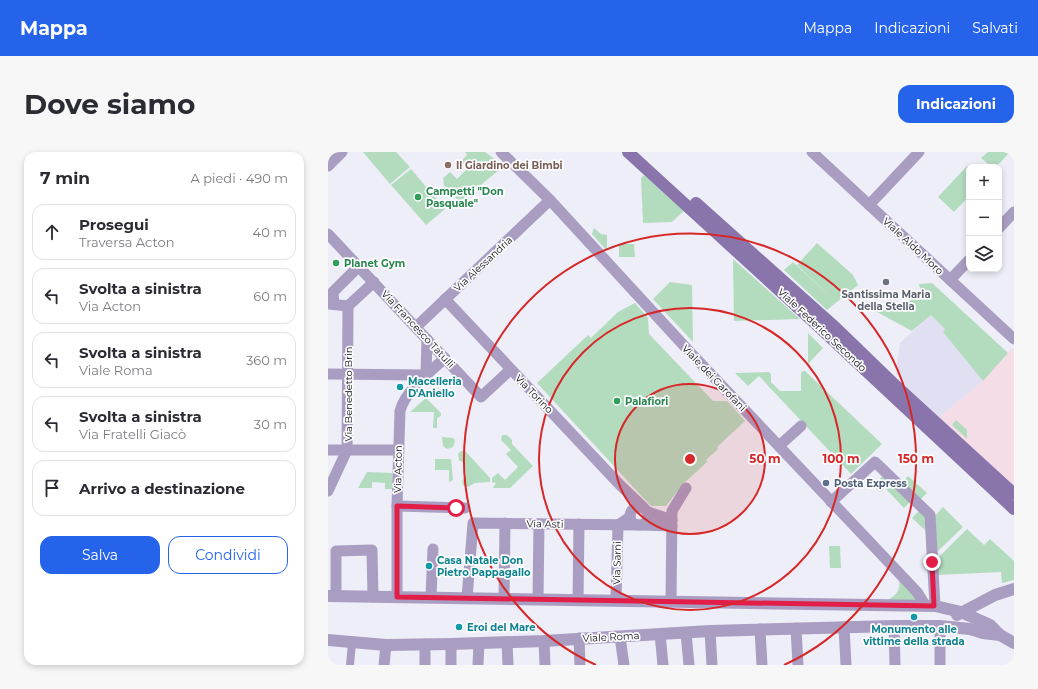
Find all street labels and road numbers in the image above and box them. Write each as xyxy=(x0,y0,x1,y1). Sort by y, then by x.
street label: Viale Aldo Moro xyxy=(880,215,946,277)
street label: Via Alessandria xyxy=(451,233,515,295)
street label: Viale Federico Secondo xyxy=(775,285,869,375)
street label: Via Francesco Tatulli xyxy=(379,287,457,371)
street label: Viale dei Garofani xyxy=(679,342,749,414)
street label: Via Benedetto Brin xyxy=(342,347,355,441)
street label: Via Torino xyxy=(512,372,556,416)
street label: Via Acton xyxy=(391,445,405,493)
street label: Via Asti xyxy=(527,517,563,531)
street label: Via Sarni xyxy=(610,541,624,585)
street label: Viale Roma xyxy=(582,629,640,645)

